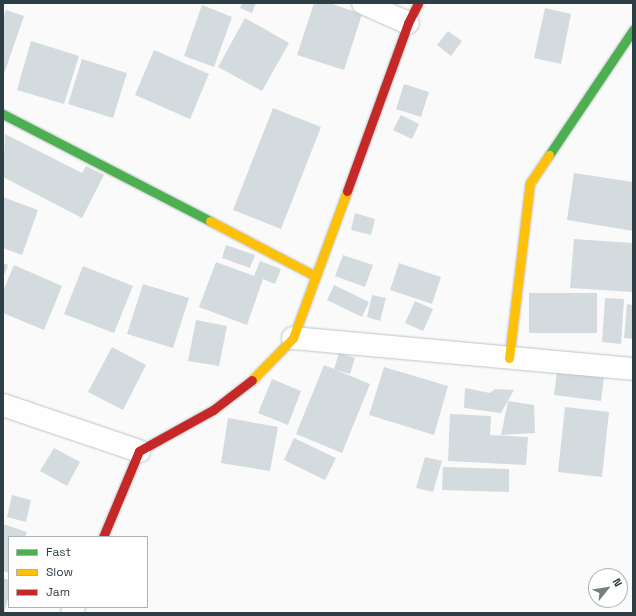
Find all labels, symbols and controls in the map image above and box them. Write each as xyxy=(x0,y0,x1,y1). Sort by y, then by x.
legend xyxy=(8,536,148,608)
text: Fast xyxy=(46,544,71,560)
text: Slow xyxy=(46,564,73,580)
north arrow xyxy=(588,568,628,608)
text: N xyxy=(610,576,625,589)
text: Jam xyxy=(46,584,70,600)

